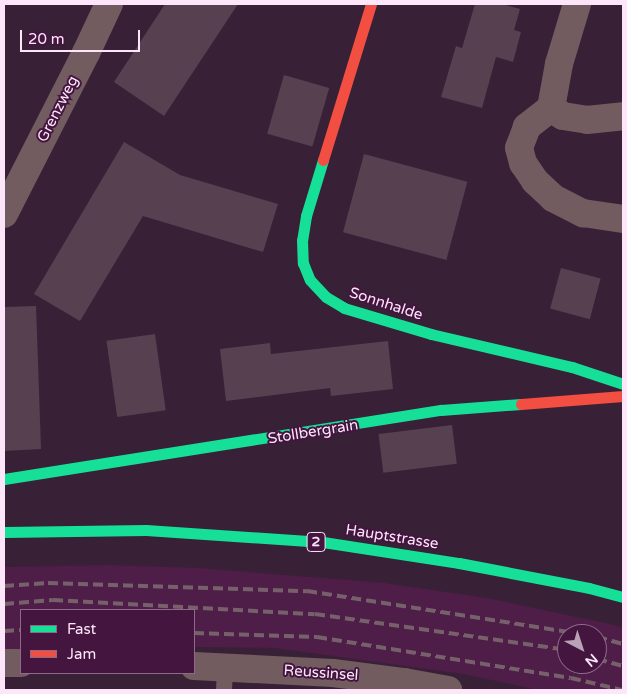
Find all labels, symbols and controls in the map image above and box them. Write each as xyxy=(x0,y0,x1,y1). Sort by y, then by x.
scale bar xyxy=(22,20,142,52)
text: 20 m xyxy=(28,30,65,48)
street label: Grenzweg xyxy=(34,73,82,145)
street label: Sonnhalde xyxy=(347,284,425,324)
street label: Stollbergrain xyxy=(267,416,359,448)
street label: Hauptstrasse xyxy=(344,521,440,553)
road number: 2 xyxy=(306,530,326,554)
legend xyxy=(20,609,195,674)
text: Fast xyxy=(67,620,96,638)
north arrow xyxy=(557,624,607,674)
text: Jam xyxy=(67,645,96,663)
text: N xyxy=(582,650,601,670)
street label: Reussinsel xyxy=(283,661,359,685)

